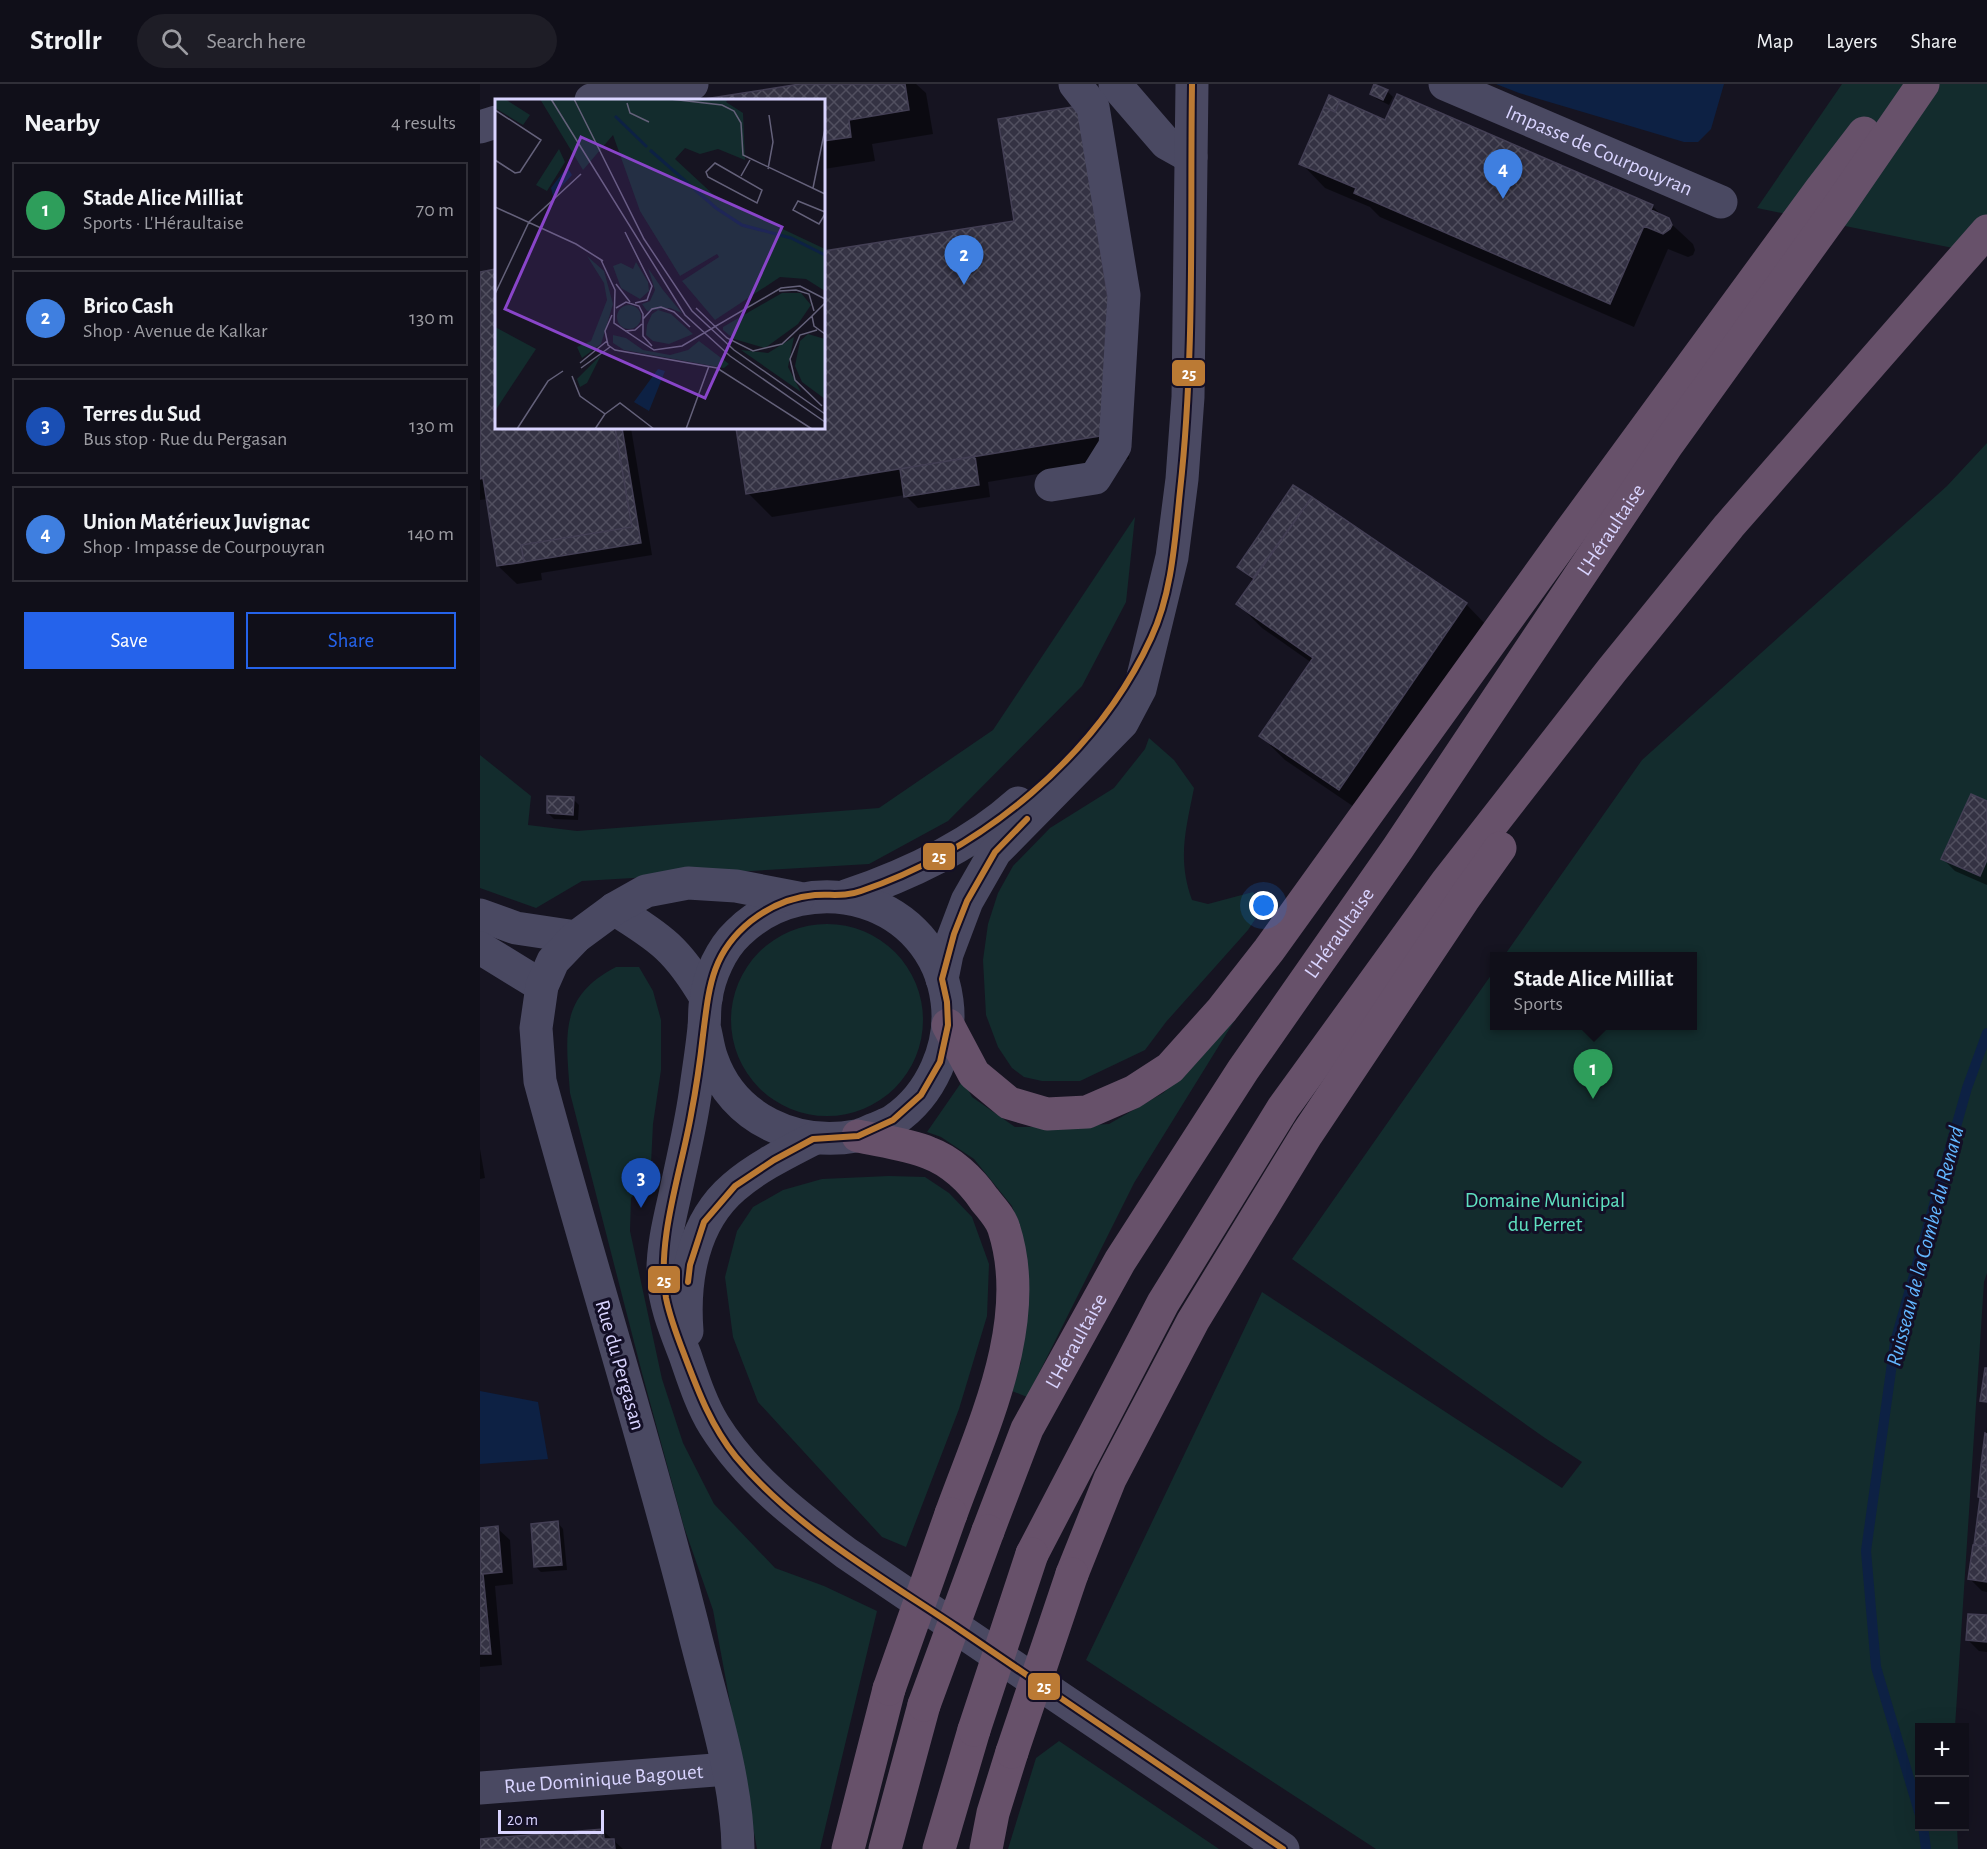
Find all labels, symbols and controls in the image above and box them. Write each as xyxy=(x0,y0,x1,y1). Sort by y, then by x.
search box xyxy=(137,14,557,68)
icon: search xyxy=(158,25,191,58)
text: Strollr xyxy=(30,27,101,55)
text: Search here xyxy=(206,30,306,52)
text: Map xyxy=(1757,31,1793,52)
text: Layers xyxy=(1826,31,1877,52)
text: Share xyxy=(1910,31,1957,52)
inset map xyxy=(495,99,825,429)
street label: Impasse de Courpouyran xyxy=(1503,101,1696,199)
text: Nearby xyxy=(24,110,100,136)
text: 4 results xyxy=(391,113,456,133)
pin: 4 xyxy=(1484,150,1522,199)
text: Stade Alice Milliat xyxy=(83,187,243,209)
text: 1 xyxy=(42,200,49,220)
text: 70 m xyxy=(416,200,454,220)
text: Sports · L'Héraultaise xyxy=(83,213,244,233)
pin: 2 xyxy=(944,236,984,285)
text: Brico Cash xyxy=(83,295,174,317)
text: 2 xyxy=(41,308,50,328)
text: 130 m xyxy=(409,308,454,328)
text: Shop · Avenue de Kalkar xyxy=(83,321,267,341)
line badge: 25 xyxy=(1171,359,1206,387)
text: 25 xyxy=(1182,366,1196,382)
text: Terres du Sud xyxy=(83,403,201,425)
text: 3 xyxy=(41,416,50,436)
text: 130 m xyxy=(409,416,454,436)
text: Bus stop · Rue du Pergasan xyxy=(83,429,287,449)
street label: L'Héraultaise xyxy=(1573,480,1648,579)
text: Union Matérieux Juvignac xyxy=(83,511,310,533)
text: 4 xyxy=(40,524,51,544)
text: 140 m xyxy=(408,524,454,544)
text: Shop · Impasse de Courpouyran xyxy=(83,537,325,557)
button: Save xyxy=(24,612,234,669)
button: Share xyxy=(246,612,456,669)
line badge: 25 xyxy=(922,842,956,871)
text: 25 xyxy=(932,849,946,865)
street label: L'Héraultaise xyxy=(1300,884,1378,982)
your location xyxy=(1249,891,1278,920)
popup xyxy=(1490,952,1697,1030)
text: Stade Alice Milliat xyxy=(1514,968,1673,990)
text: Sports xyxy=(1514,994,1563,1014)
pin: 1 xyxy=(1574,1050,1612,1099)
water label: Ruisseau de la Combe du Renard xyxy=(1882,1123,1968,1368)
pin: 3 xyxy=(622,1158,660,1208)
park label: Domaine Municipal du Perret xyxy=(1465,1190,1625,1235)
line badge: 25 xyxy=(647,1265,681,1294)
text: 25 xyxy=(657,1273,671,1289)
street label: L'Héraultaise xyxy=(1041,1290,1110,1392)
street label: Rue du Pergasan xyxy=(591,1298,649,1432)
line badge: 25 xyxy=(1027,1672,1061,1701)
text: 25 xyxy=(1037,1679,1051,1695)
map controls xyxy=(1915,1723,1969,1831)
button: + xyxy=(1915,1723,1969,1777)
street label: Rue Dominique Bagouet xyxy=(503,1760,704,1797)
button: − xyxy=(1915,1777,1969,1831)
scale bar xyxy=(498,1807,604,1834)
text: 20 m xyxy=(507,1812,538,1828)

